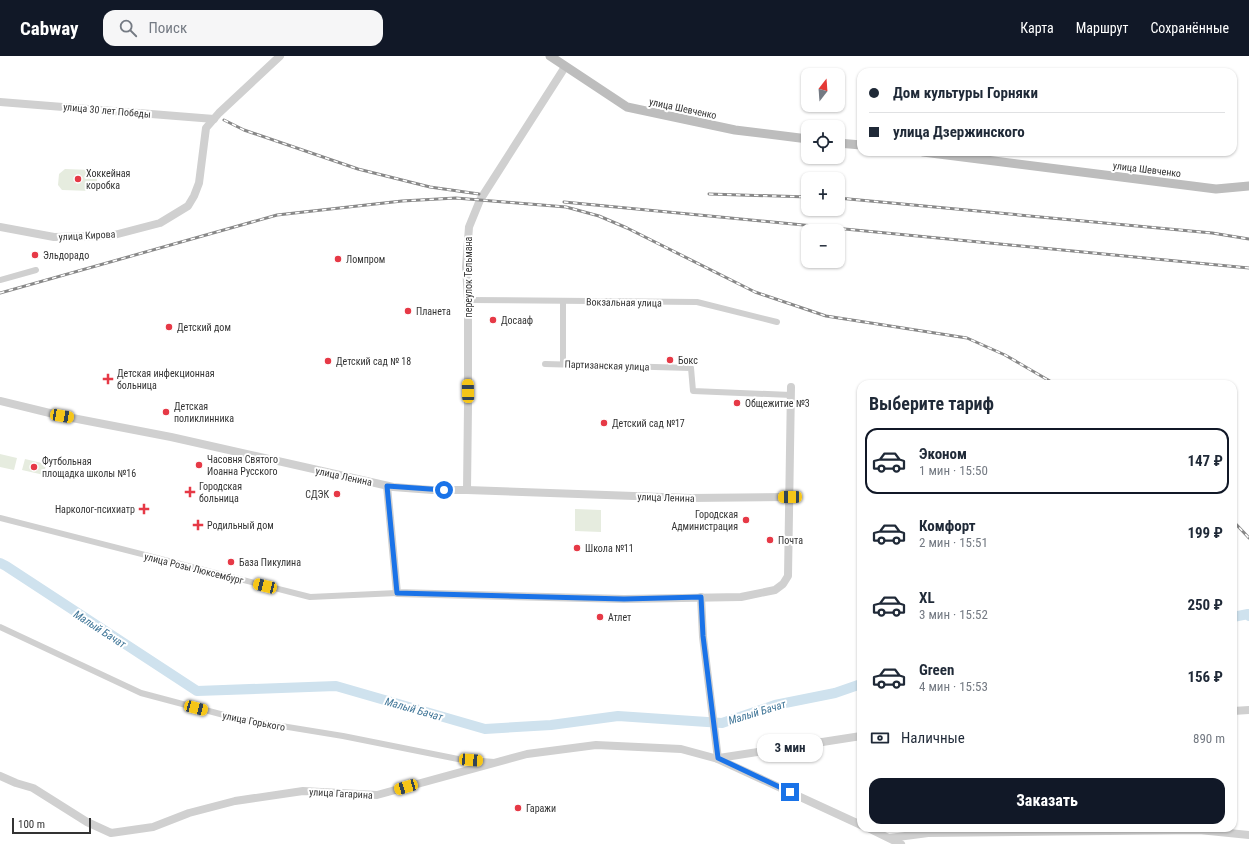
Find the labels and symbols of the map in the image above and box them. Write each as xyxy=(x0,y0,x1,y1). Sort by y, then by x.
north arrow xyxy=(801,68,845,112)
street label: улица Шевченко xyxy=(648,96,718,121)
street label: улица 30 лет Победы xyxy=(63,101,151,120)
street label: улица Шевченко xyxy=(1112,160,1182,179)
place label: Хоккейная коробка xyxy=(86,168,131,191)
marker: Хоккейная коробка xyxy=(73,174,83,184)
street label: улица Кирова xyxy=(58,229,116,242)
street label: переулок Тельмана xyxy=(463,236,474,317)
marker: Эльдорадо xyxy=(30,250,40,260)
place label: Эльдорадо xyxy=(43,250,89,261)
marker: Ломпром xyxy=(333,254,343,264)
place label: Ломпром xyxy=(346,254,385,265)
street label: Вокзальная улица xyxy=(586,296,662,309)
marker: Планета xyxy=(403,306,413,316)
place label: Планета xyxy=(416,306,451,317)
marker: Досааф xyxy=(488,315,498,325)
place label: Досааф xyxy=(501,315,533,326)
marker: Детский дом xyxy=(164,322,174,332)
place label: Детский дом xyxy=(177,322,231,333)
marker: Бокс xyxy=(665,355,675,365)
place label: Бокс xyxy=(678,355,698,366)
marker: Детский сад № 18 xyxy=(323,356,333,366)
place label: Детский сад № 18 xyxy=(336,356,411,367)
street label: Партизанская улица xyxy=(564,359,650,372)
place label: Детская инфекционная больница xyxy=(117,368,215,391)
marker: Детская инфекционная больница xyxy=(102,373,114,385)
car xyxy=(462,379,474,403)
marker: Общежитие №3 xyxy=(732,398,742,408)
place label: Общежитие №3 xyxy=(745,398,810,409)
place label: Детская поликлинника xyxy=(174,401,234,424)
marker: Детская поликлинника xyxy=(161,407,171,417)
car xyxy=(49,408,75,424)
marker: Детский сад №17 xyxy=(599,418,609,428)
place label: Детский сад №17 xyxy=(612,418,685,429)
place label: Часовня Святого Иоанна Русского xyxy=(207,454,278,477)
place label: Футбольная площадка школы №16 xyxy=(42,455,136,479)
marker: Часовня Святого Иоанна Русского xyxy=(194,460,204,470)
marker: Футбольная площадка школы №16 xyxy=(29,462,39,472)
street label: улица Ленина xyxy=(315,465,373,488)
place label: Городская больница xyxy=(199,481,242,504)
route start xyxy=(435,481,453,499)
marker: Городская больница xyxy=(184,486,196,498)
place label: СДЭК xyxy=(305,489,329,500)
marker: СДЭК xyxy=(332,489,342,499)
street label: улица Ленина xyxy=(637,491,695,504)
car xyxy=(778,491,802,503)
marker: Нарколог-психиатр xyxy=(138,503,150,515)
place label: Нарколог-психиатр xyxy=(55,504,135,515)
place label: Городская Администрация xyxy=(671,509,738,532)
marker: Городская Администрация xyxy=(741,515,751,525)
marker: Родильный дом xyxy=(192,519,204,531)
place label: Родильный дом xyxy=(207,520,274,531)
marker: Почта xyxy=(765,535,775,545)
place label: Почта xyxy=(778,535,803,546)
marker: Школа №11 xyxy=(572,543,582,553)
place label: Школа №11 xyxy=(585,543,634,554)
street label: улица Розы Люксембург xyxy=(143,551,245,586)
marker: База Пикулина xyxy=(226,557,236,567)
place label: База Пикулина xyxy=(239,557,301,568)
car xyxy=(252,577,278,595)
water label: Малый Бачат xyxy=(71,608,129,651)
marker: Атлет xyxy=(595,612,605,622)
place label: Атлет xyxy=(608,612,631,623)
water label: Малый Бачат xyxy=(383,695,445,724)
water label: Малый Бачат xyxy=(727,697,788,727)
car xyxy=(183,699,209,717)
street label: улица Горького xyxy=(222,710,286,733)
callout: 3 мин xyxy=(757,734,823,762)
car xyxy=(459,753,483,767)
car xyxy=(393,778,419,796)
route end xyxy=(781,783,799,801)
street label: улица Гагарина xyxy=(309,786,373,801)
marker: Гаражи xyxy=(513,803,523,813)
place label: Гаражи xyxy=(526,803,556,814)
scale bar xyxy=(12,816,91,835)

